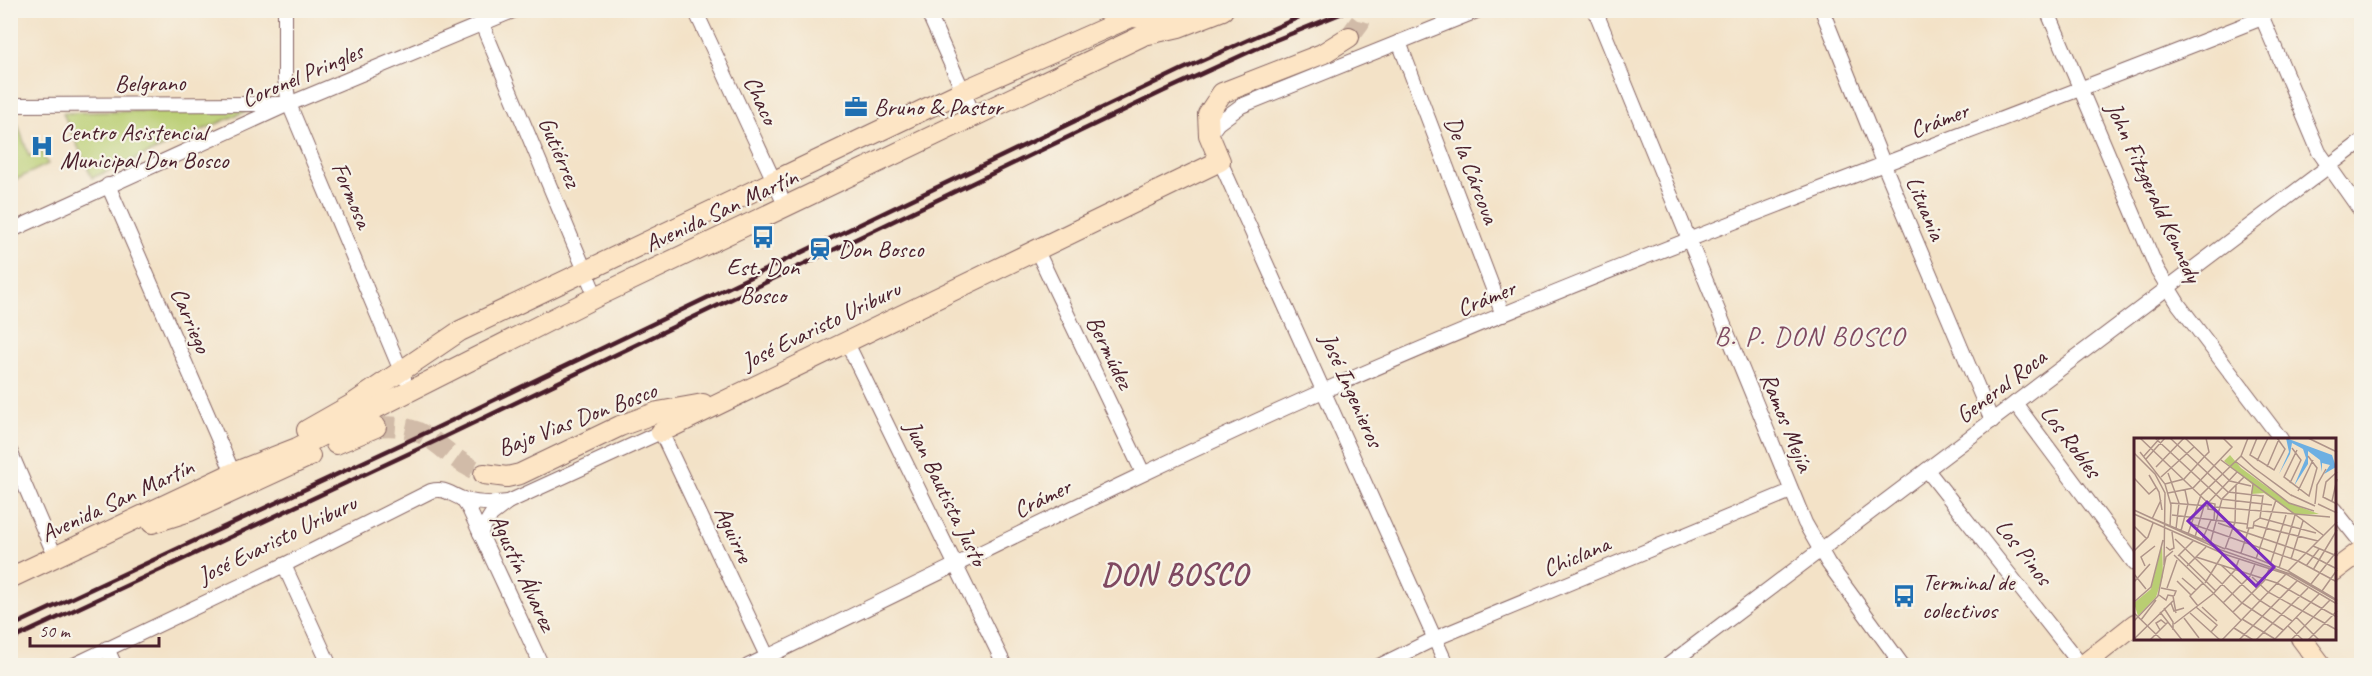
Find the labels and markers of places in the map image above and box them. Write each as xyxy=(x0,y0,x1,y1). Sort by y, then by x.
place label: Bruno & Pastor xyxy=(874,92,1005,122)
office icon: Bruno & Pastor xyxy=(843,94,869,120)
place label: Centro Asistencial Municipal Don Bosco xyxy=(60,117,230,175)
hospital icon: Centro Asistencial Municipal Don Bosco xyxy=(29,133,55,159)
bus stop icon: Est. Don Bosco xyxy=(750,224,776,250)
place label: Don Bosco xyxy=(838,234,925,264)
station icon: Don Bosco xyxy=(807,236,833,262)
place label: Est. Don Bosco xyxy=(727,252,801,310)
place label: Terminal de colectivos xyxy=(1922,567,2016,625)
bus stop icon: Terminal de colectivos xyxy=(1891,583,1917,609)

